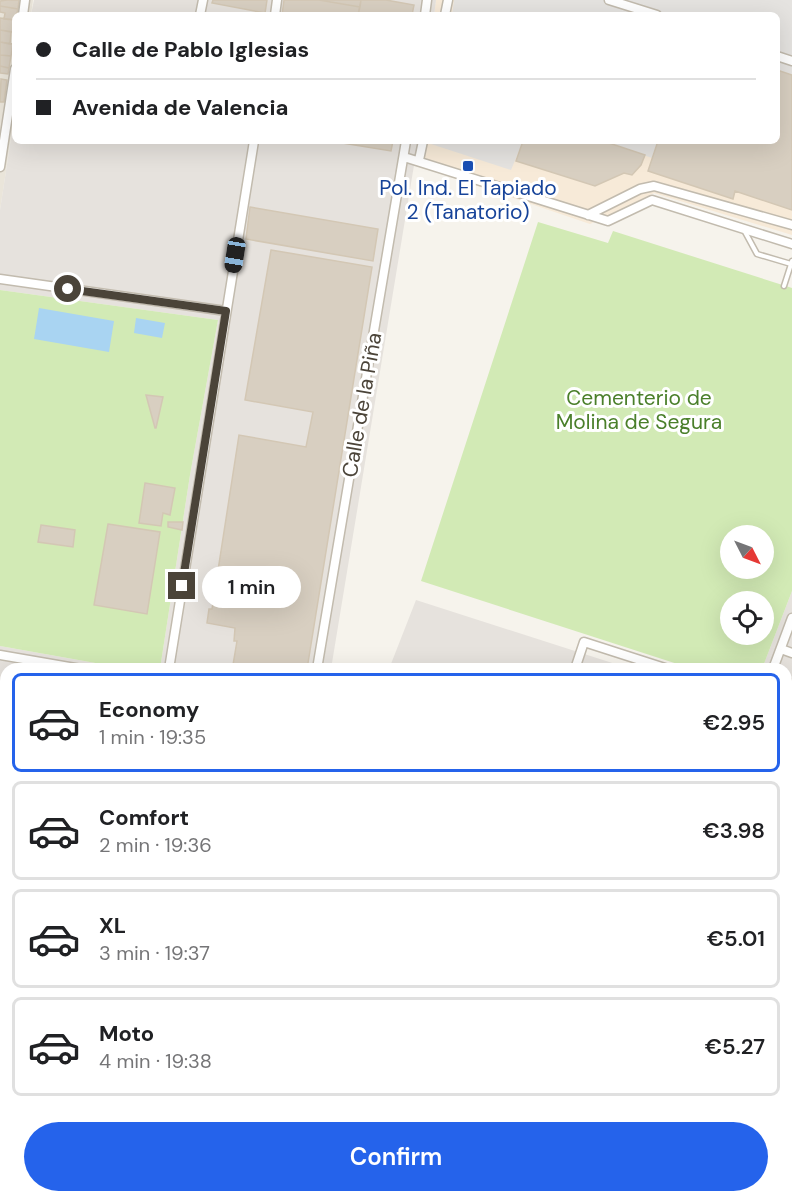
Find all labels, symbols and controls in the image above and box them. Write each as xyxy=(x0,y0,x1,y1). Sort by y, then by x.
text: Calle de Pablo Iglesias xyxy=(72,35,309,64)
text: Avenida de Valencia xyxy=(72,93,288,122)
marker: Pol. Ind. El Tapiado 2 (Tanatorio) xyxy=(461,159,475,173)
place label: Pol. Ind. El Tapiado 2 (Tanatorio) xyxy=(379,174,557,226)
car xyxy=(223,236,247,274)
route start xyxy=(54,275,81,302)
street label: Calle de la Piña xyxy=(335,330,389,480)
park label: Cementerio de Molina de Segura xyxy=(556,384,722,436)
north arrow xyxy=(720,525,774,579)
map controls xyxy=(720,525,774,645)
callout: 1 min xyxy=(203,565,302,607)
route end xyxy=(168,572,195,599)
text: 1 min xyxy=(228,574,275,600)
button: locate xyxy=(720,591,774,645)
text: Economy xyxy=(99,695,199,724)
icon: car xyxy=(27,696,81,750)
text: €2.95 xyxy=(703,708,765,737)
text: 1 min · 19:35 xyxy=(99,724,206,750)
text: Comfort xyxy=(99,803,189,832)
icon: car xyxy=(27,804,81,858)
text: €3.98 xyxy=(703,816,765,845)
text: 2 min · 19:36 xyxy=(99,832,212,858)
text: XL xyxy=(99,911,126,940)
icon: car xyxy=(27,912,81,966)
text: €5.01 xyxy=(707,924,765,953)
text: 3 min · 19:37 xyxy=(99,940,210,966)
text: Moto xyxy=(99,1019,154,1048)
icon: car xyxy=(27,1020,81,1074)
text: €5.27 xyxy=(705,1032,765,1061)
text: 4 min · 19:38 xyxy=(99,1048,212,1074)
button: Confirm xyxy=(24,1122,768,1191)

